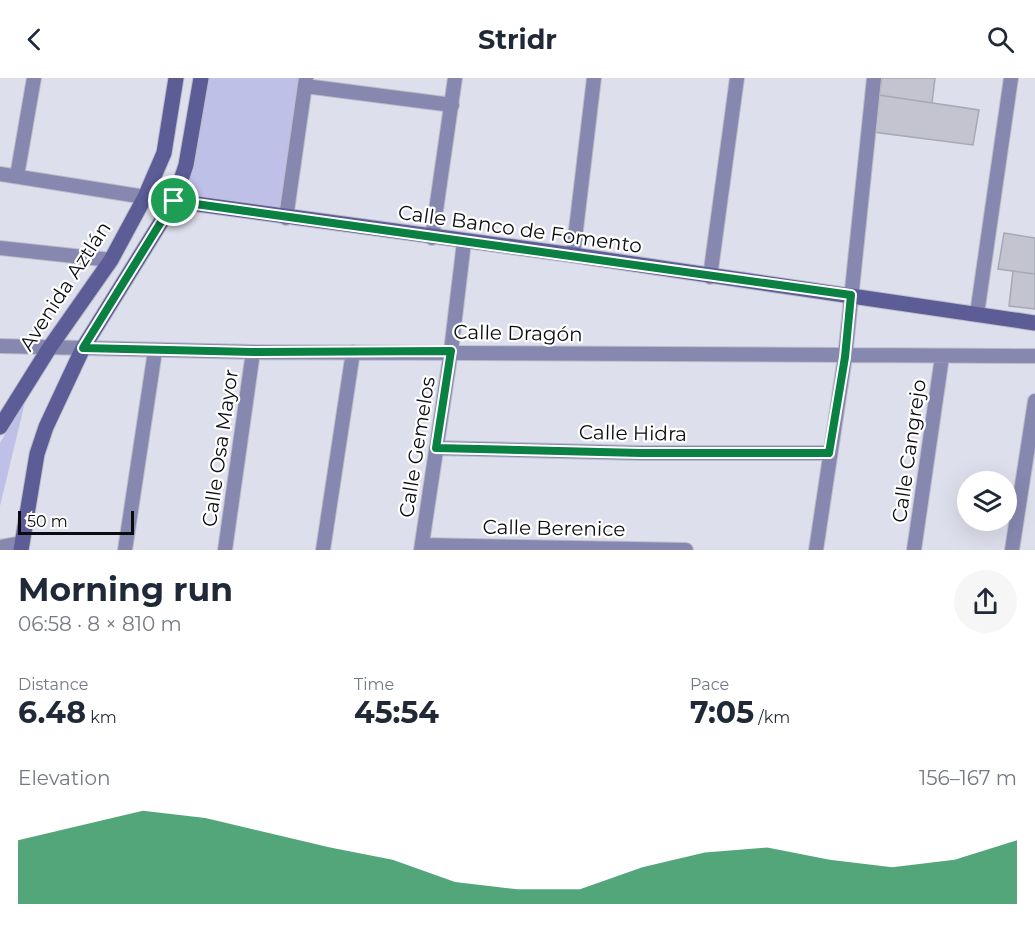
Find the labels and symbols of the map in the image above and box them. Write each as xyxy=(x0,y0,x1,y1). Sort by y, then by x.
pin xyxy=(148,175,199,226)
street label: Calle Banco de Fomento xyxy=(397,200,643,258)
street label: Avenida Aztlán xyxy=(14,217,116,355)
street label: Calle Dragón xyxy=(453,320,583,346)
street label: Calle Osa Mayor xyxy=(197,368,243,528)
street label: Calle Gemelos xyxy=(394,375,440,519)
street label: Calle Cangrejo xyxy=(887,378,931,524)
street label: Calle Hidra xyxy=(579,420,687,446)
scale bar xyxy=(18,508,134,535)
street label: Calle Berenice xyxy=(482,515,626,541)

